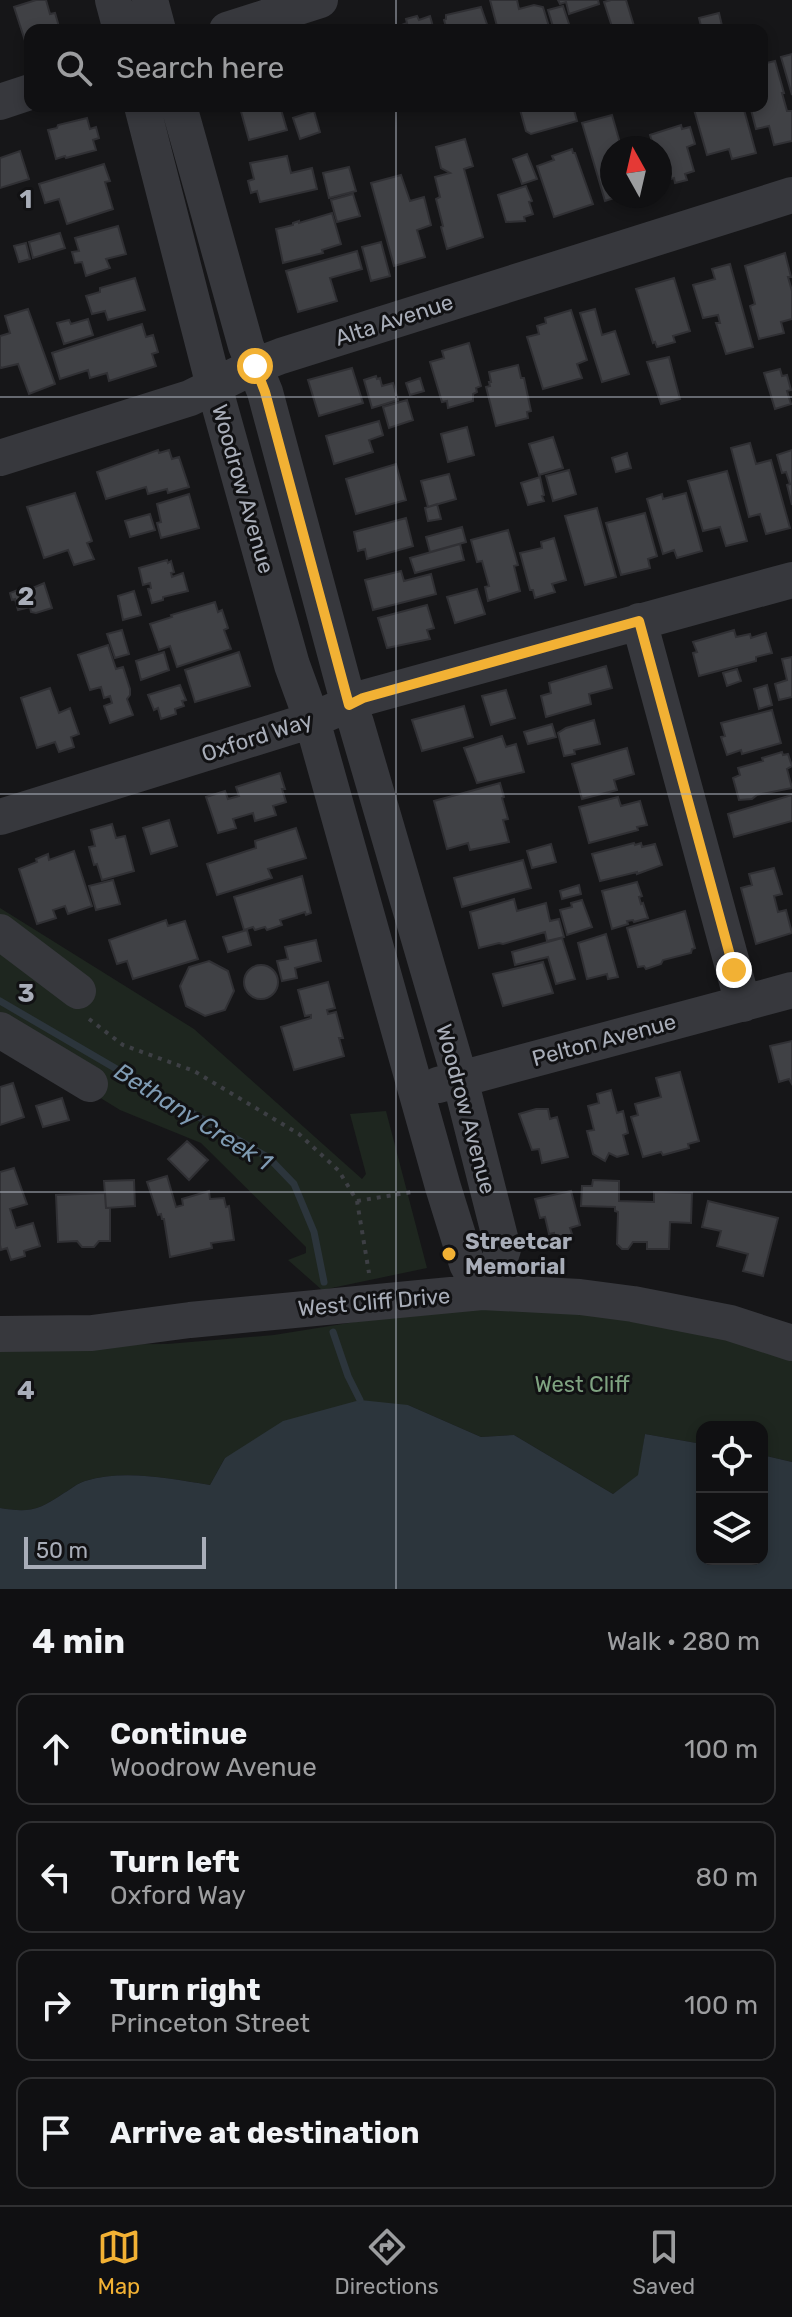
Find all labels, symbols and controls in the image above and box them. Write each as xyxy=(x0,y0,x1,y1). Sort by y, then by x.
search box xyxy=(24,24,768,112)
icon: search xyxy=(52,46,96,90)
text: Search here xyxy=(116,50,284,86)
north arrow xyxy=(600,136,672,208)
text: 1 xyxy=(20,184,32,215)
street label: Alta Avenue xyxy=(331,288,457,352)
route start xyxy=(237,348,273,384)
street label: Woodrow Avenue xyxy=(206,401,280,577)
text: 2 xyxy=(18,581,34,612)
street label: Oxford Way xyxy=(198,706,316,768)
route end xyxy=(716,952,752,988)
text: 3 xyxy=(17,978,35,1009)
street label: Pelton Avenue xyxy=(529,1008,679,1072)
street label: Woodrow Avenue xyxy=(430,1021,502,1197)
water label: Bethany Creek 1 xyxy=(109,1057,277,1177)
place label: Streetcar Memorial xyxy=(465,1228,572,1280)
marker: Streetcar Memorial xyxy=(440,1245,458,1263)
street label: West Cliff Drive xyxy=(297,1282,451,1322)
park label: West Cliff xyxy=(534,1371,630,1398)
text: 4 xyxy=(17,1375,35,1406)
map controls xyxy=(696,1421,768,1565)
button: locate xyxy=(696,1421,768,1493)
button: layers xyxy=(696,1493,768,1565)
scale bar xyxy=(24,1533,206,1569)
text: 50 m xyxy=(36,1537,88,1564)
text: 4 min xyxy=(32,1621,125,1662)
text: Walk · 280 m xyxy=(607,1626,760,1657)
text: Continue xyxy=(110,1716,247,1752)
icon: ahead xyxy=(34,1727,78,1771)
text: 100 m xyxy=(684,1734,758,1765)
text: Woodrow Avenue xyxy=(110,1752,317,1783)
text: Turn left xyxy=(110,1844,240,1880)
icon: left xyxy=(34,1855,78,1899)
text: 80 m xyxy=(695,1862,758,1893)
text: Oxford Way xyxy=(110,1880,246,1911)
text: Turn right xyxy=(110,1972,261,2008)
icon: right xyxy=(34,1983,78,2027)
text: 100 m xyxy=(684,1990,758,2021)
text: Princeton Street xyxy=(110,2008,310,2039)
icon: arrive xyxy=(34,2111,78,2155)
text: Arrive at destination xyxy=(110,2115,420,2151)
tab: Map xyxy=(97,2225,141,2300)
tab: Directions xyxy=(334,2225,439,2300)
tab: Saved xyxy=(632,2225,695,2300)

